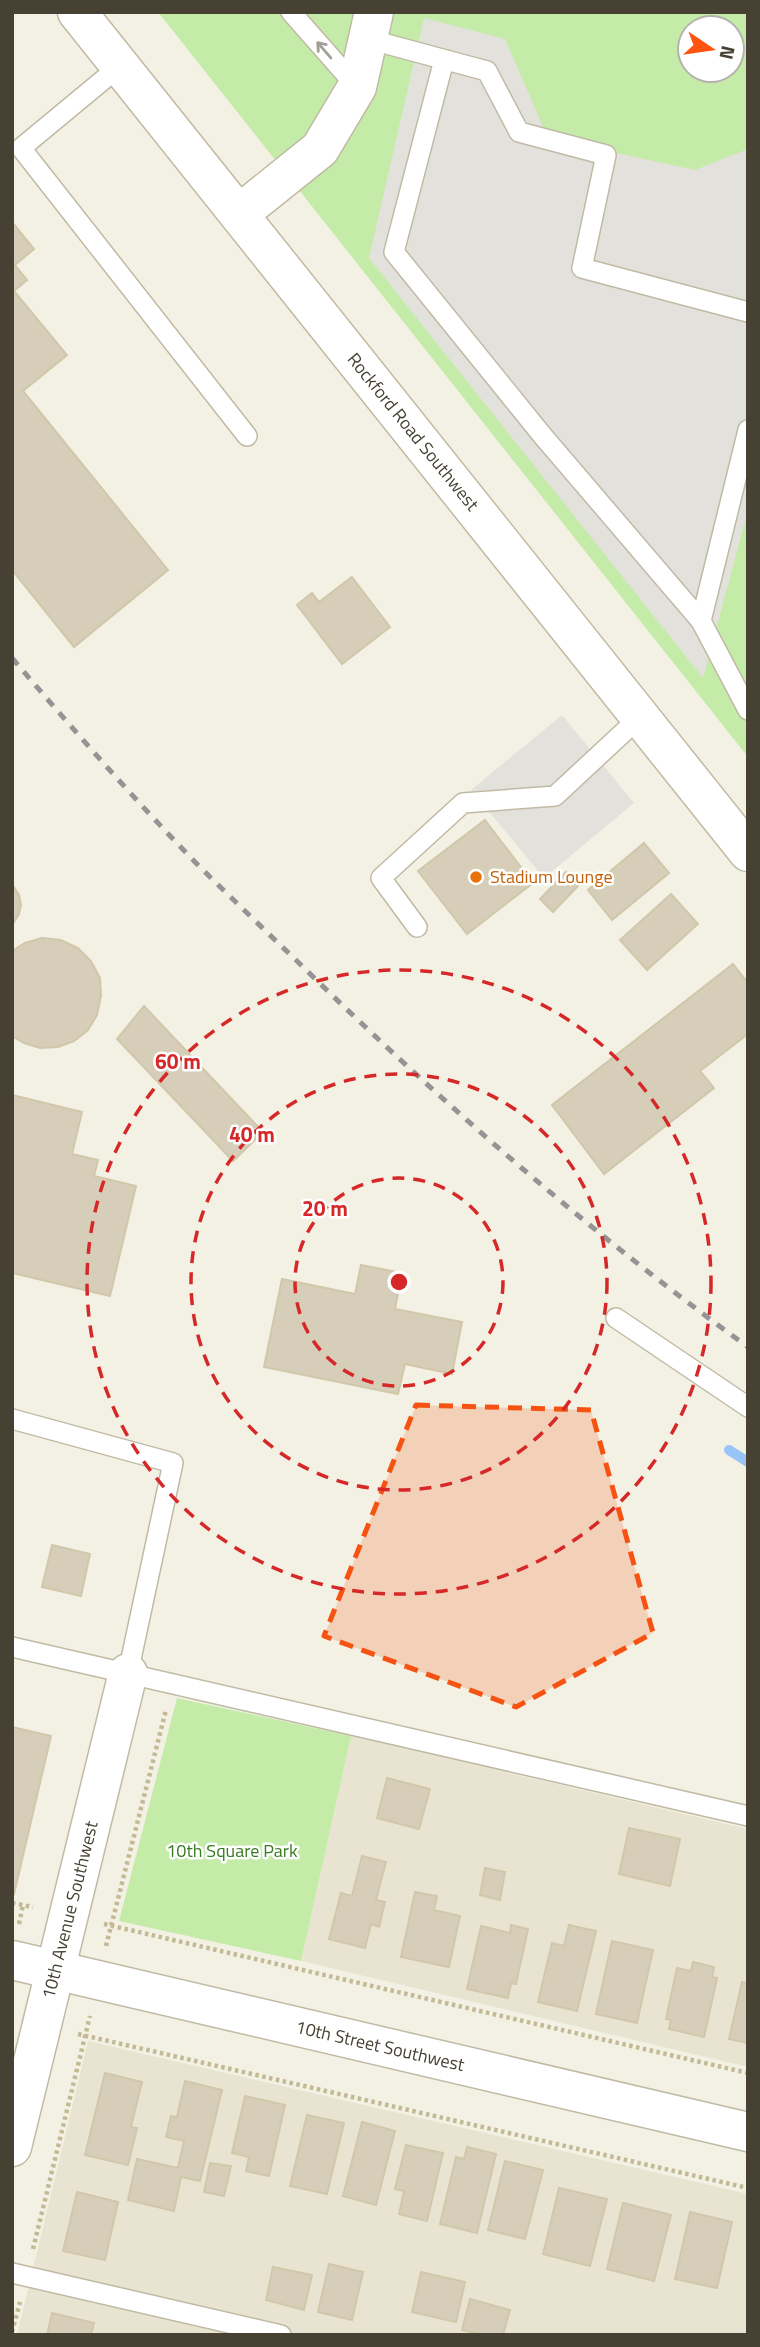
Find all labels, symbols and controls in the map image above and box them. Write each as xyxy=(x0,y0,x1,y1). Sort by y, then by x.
north arrow xyxy=(676,14,746,84)
one-way arrow xyxy=(316,41,332,59)
text: N xyxy=(712,43,744,63)
street label: Rockford Road Southwest xyxy=(341,347,486,517)
place label: Stadium Lounge xyxy=(490,863,613,890)
marker: Stadium Lounge xyxy=(468,869,484,885)
text: 60 m xyxy=(155,1045,201,1077)
text: 40 m xyxy=(229,1118,275,1150)
text: 20 m xyxy=(302,1192,348,1224)
centre of rings xyxy=(387,1270,411,1294)
street label: 10th Avenue Southwest xyxy=(34,1817,105,2002)
park label: 10th Square Park xyxy=(166,1837,298,1864)
street label: 10th Street Southwest xyxy=(293,2013,468,2078)

